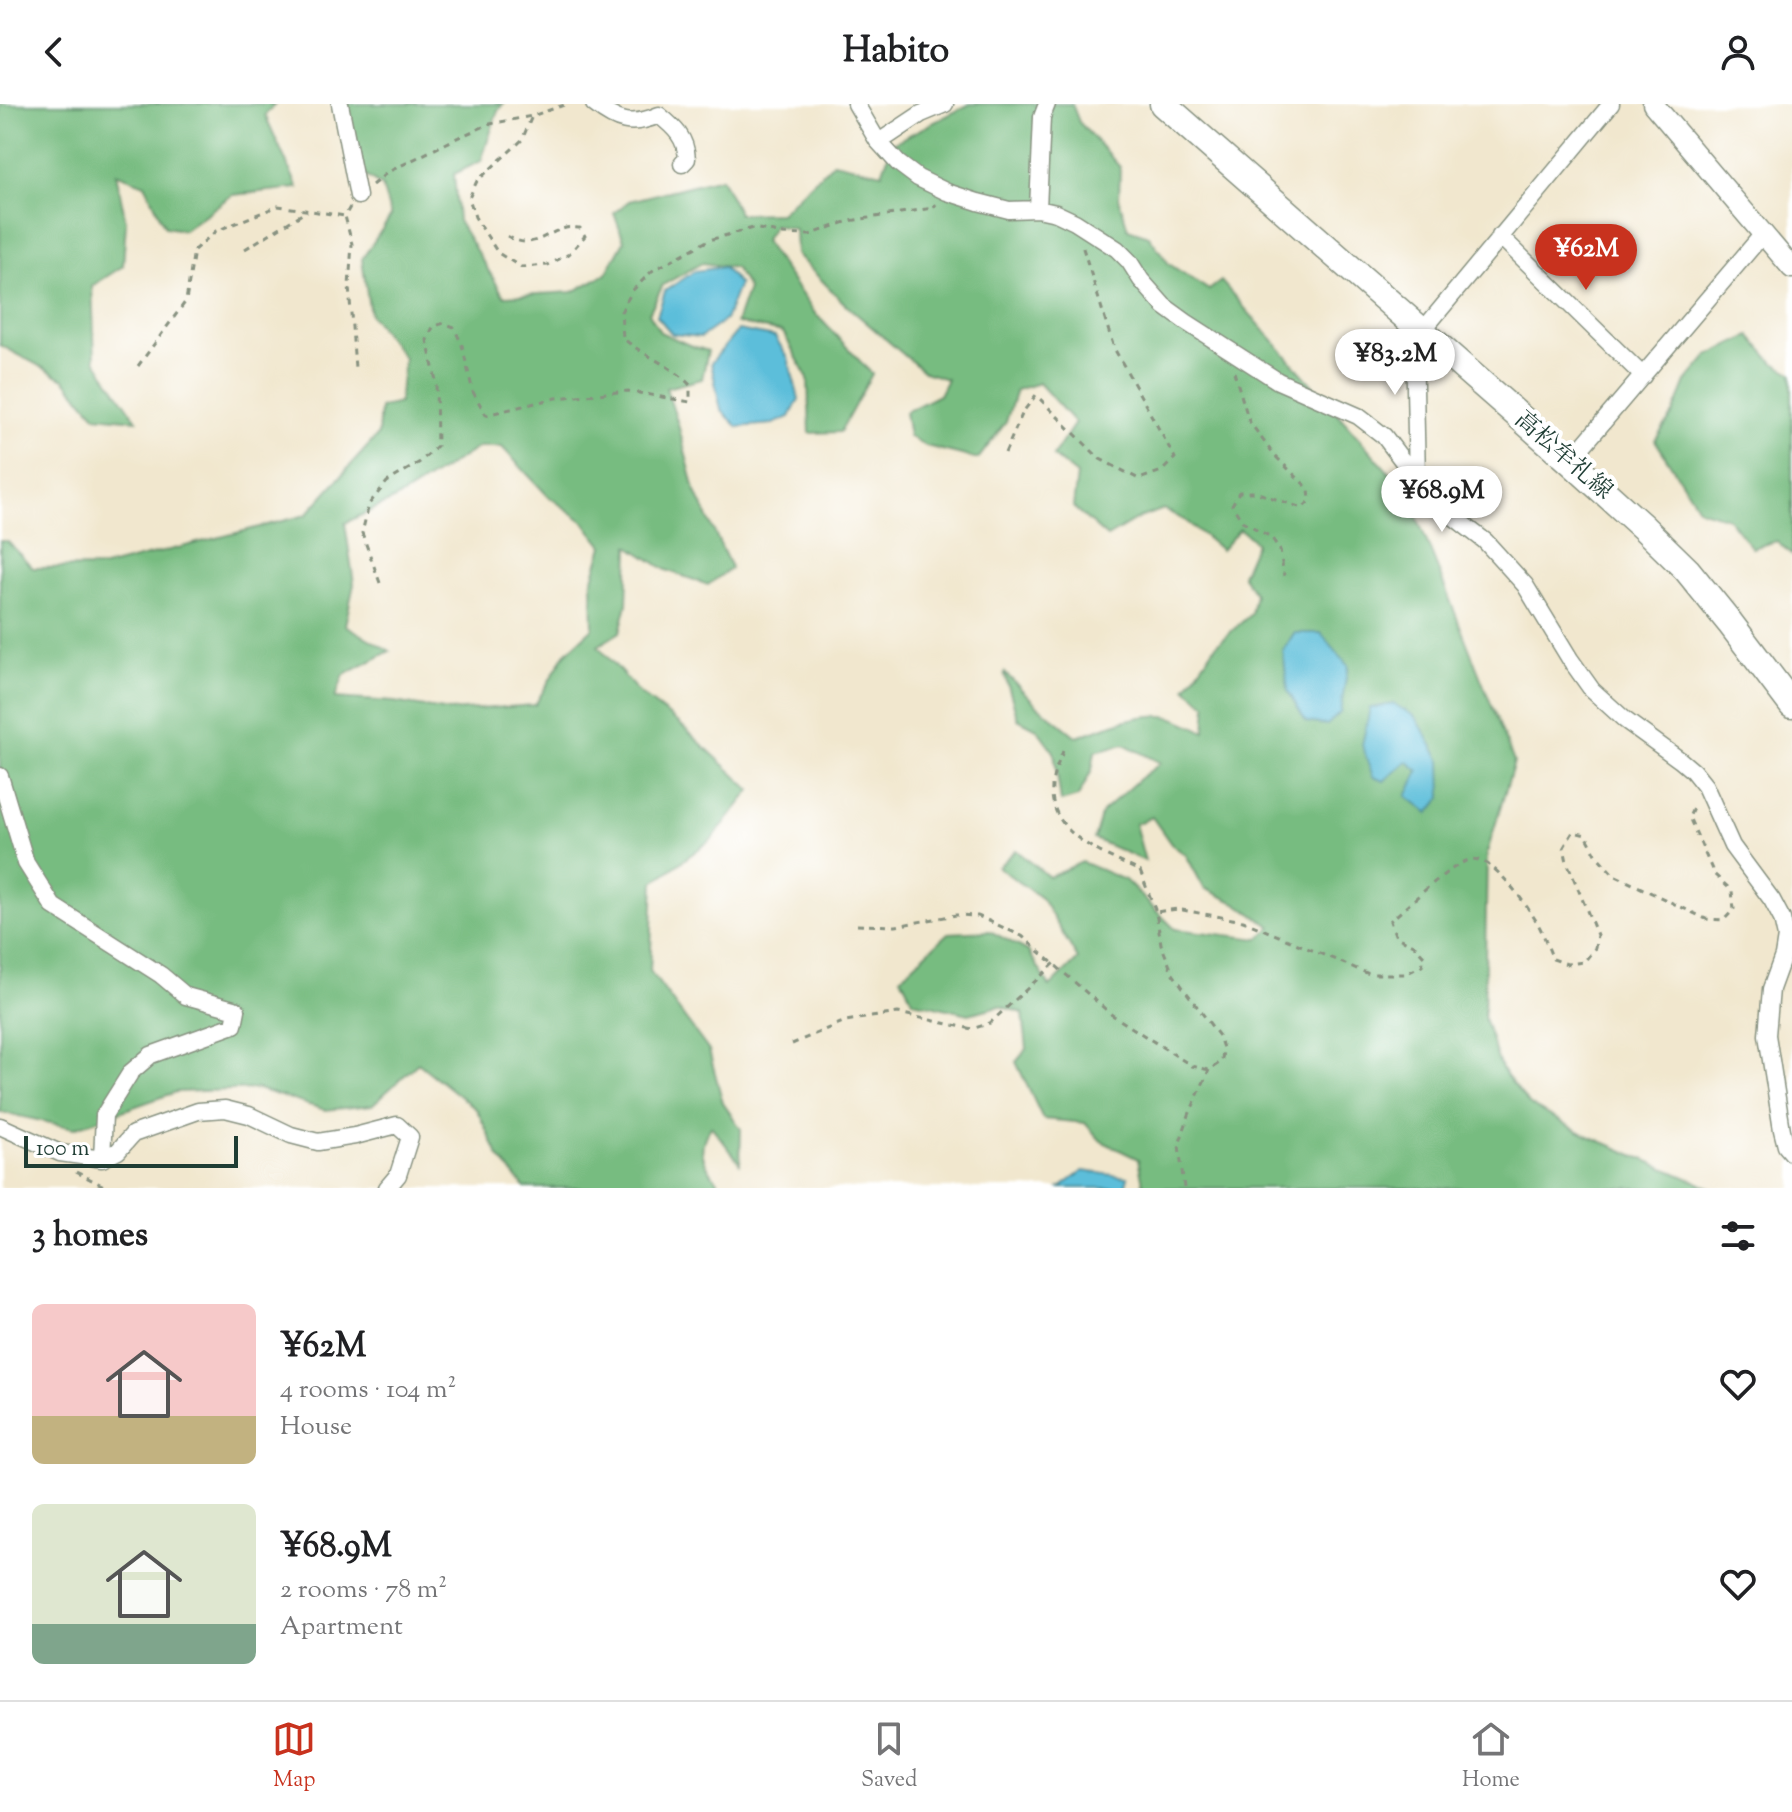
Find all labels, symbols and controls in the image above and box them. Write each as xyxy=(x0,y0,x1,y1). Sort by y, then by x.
text: Habito xyxy=(843,26,949,78)
icon: back xyxy=(32,30,76,74)
icon: person xyxy=(1716,30,1760,74)
pin: ¥62M xyxy=(1539,224,1633,292)
text: ¥62M xyxy=(1553,231,1619,268)
pin: ¥83.2M xyxy=(1330,329,1460,397)
text: ¥83.2M xyxy=(1353,336,1437,373)
street label: 高松牟礼線 xyxy=(1507,404,1619,508)
pin: ¥68.9M xyxy=(1377,466,1507,534)
text: ¥68.9M xyxy=(1399,473,1485,510)
scale bar xyxy=(24,1132,238,1168)
text: 100 m xyxy=(36,1134,89,1166)
text: 3 homes xyxy=(32,1212,148,1261)
icon: filters xyxy=(1716,1214,1760,1258)
text: ¥62M xyxy=(280,1323,366,1372)
icon: home xyxy=(96,1336,192,1432)
icon: heart xyxy=(1716,1362,1760,1406)
text: 4 rooms · 104 m² xyxy=(280,1372,456,1409)
text: House xyxy=(280,1409,352,1446)
text: ¥68.9M xyxy=(280,1523,392,1572)
icon: home xyxy=(96,1536,192,1632)
icon: heart xyxy=(1716,1562,1760,1606)
text: 2 rooms · 78 m² xyxy=(280,1572,447,1609)
text: Apartment xyxy=(280,1609,403,1646)
tab: Map xyxy=(272,1717,316,1797)
tab: Saved xyxy=(861,1717,917,1797)
tab: Home xyxy=(1462,1717,1520,1797)

